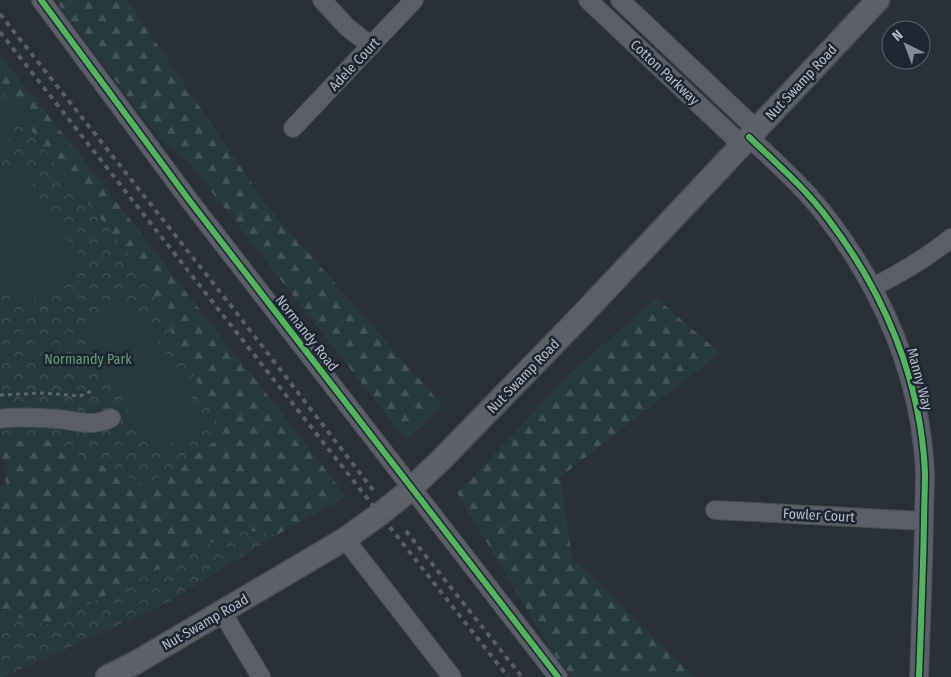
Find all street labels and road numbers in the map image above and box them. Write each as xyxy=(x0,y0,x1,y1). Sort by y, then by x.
street label: Adele Court xyxy=(325,34,384,94)
street label: Cotton Parkway xyxy=(627,36,703,109)
street label: Nut Swamp Road xyxy=(762,41,841,124)
street label: Normandy Road xyxy=(272,292,342,375)
street label: Nut Swamp Road xyxy=(484,336,563,417)
street label: Manny Way xyxy=(903,346,936,413)
street label: Fowler Court xyxy=(783,505,856,526)
street label: Nut Swamp Road xyxy=(159,591,252,654)

